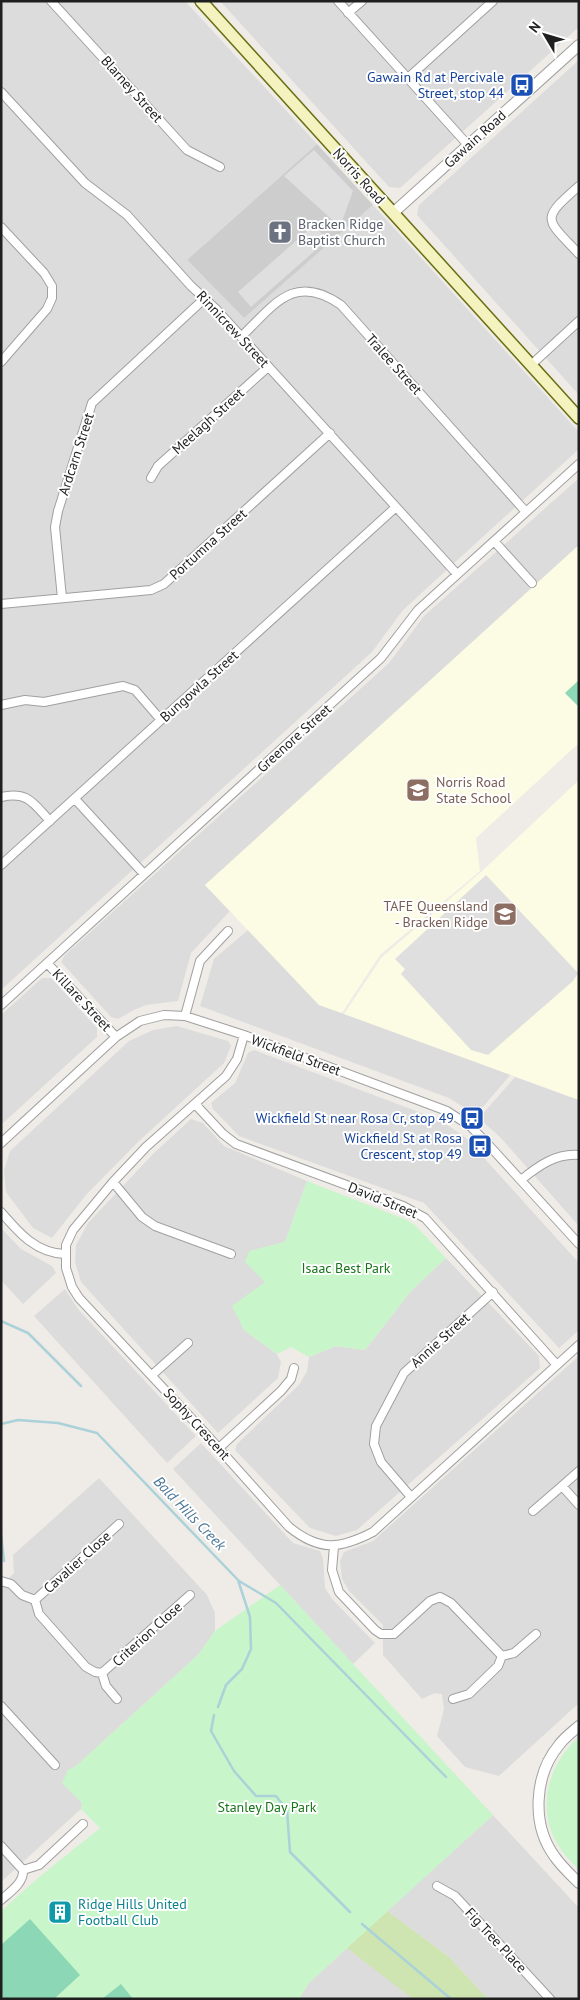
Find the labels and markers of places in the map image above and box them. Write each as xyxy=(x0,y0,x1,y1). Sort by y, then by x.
place label: Gawain Rd at Percivale Street, stop 44 xyxy=(367,68,504,102)
bus stop icon: Gawain Rd at Percivale Street, stop 44 xyxy=(509,72,535,98)
place label: Bracken Ridge Baptist Church xyxy=(298,215,386,249)
church icon: Bracken Ridge Baptist Church xyxy=(267,219,293,245)
place label: Norris Road State School xyxy=(436,773,511,807)
school or university icon: Norris Road State School xyxy=(405,777,431,803)
place label: TAFE Queensland - Bracken Ridge xyxy=(384,897,488,931)
school or university icon: TAFE Queensland - Bracken Ridge xyxy=(492,901,518,927)
bus stop icon: Wickfield St near Rosa Cr, stop 49 xyxy=(459,1105,485,1131)
place label: Wickfield St near Rosa Cr, stop 49 xyxy=(256,1109,454,1127)
place label: Wickfield St at Rosa Crescent, stop 49 xyxy=(344,1129,462,1163)
bus stop icon: Wickfield St at Rosa Crescent, stop 49 xyxy=(467,1133,493,1159)
place label: Ridge Hills United Football Club xyxy=(78,1895,187,1929)
building icon: Ridge Hills United Football Club xyxy=(47,1899,73,1925)

